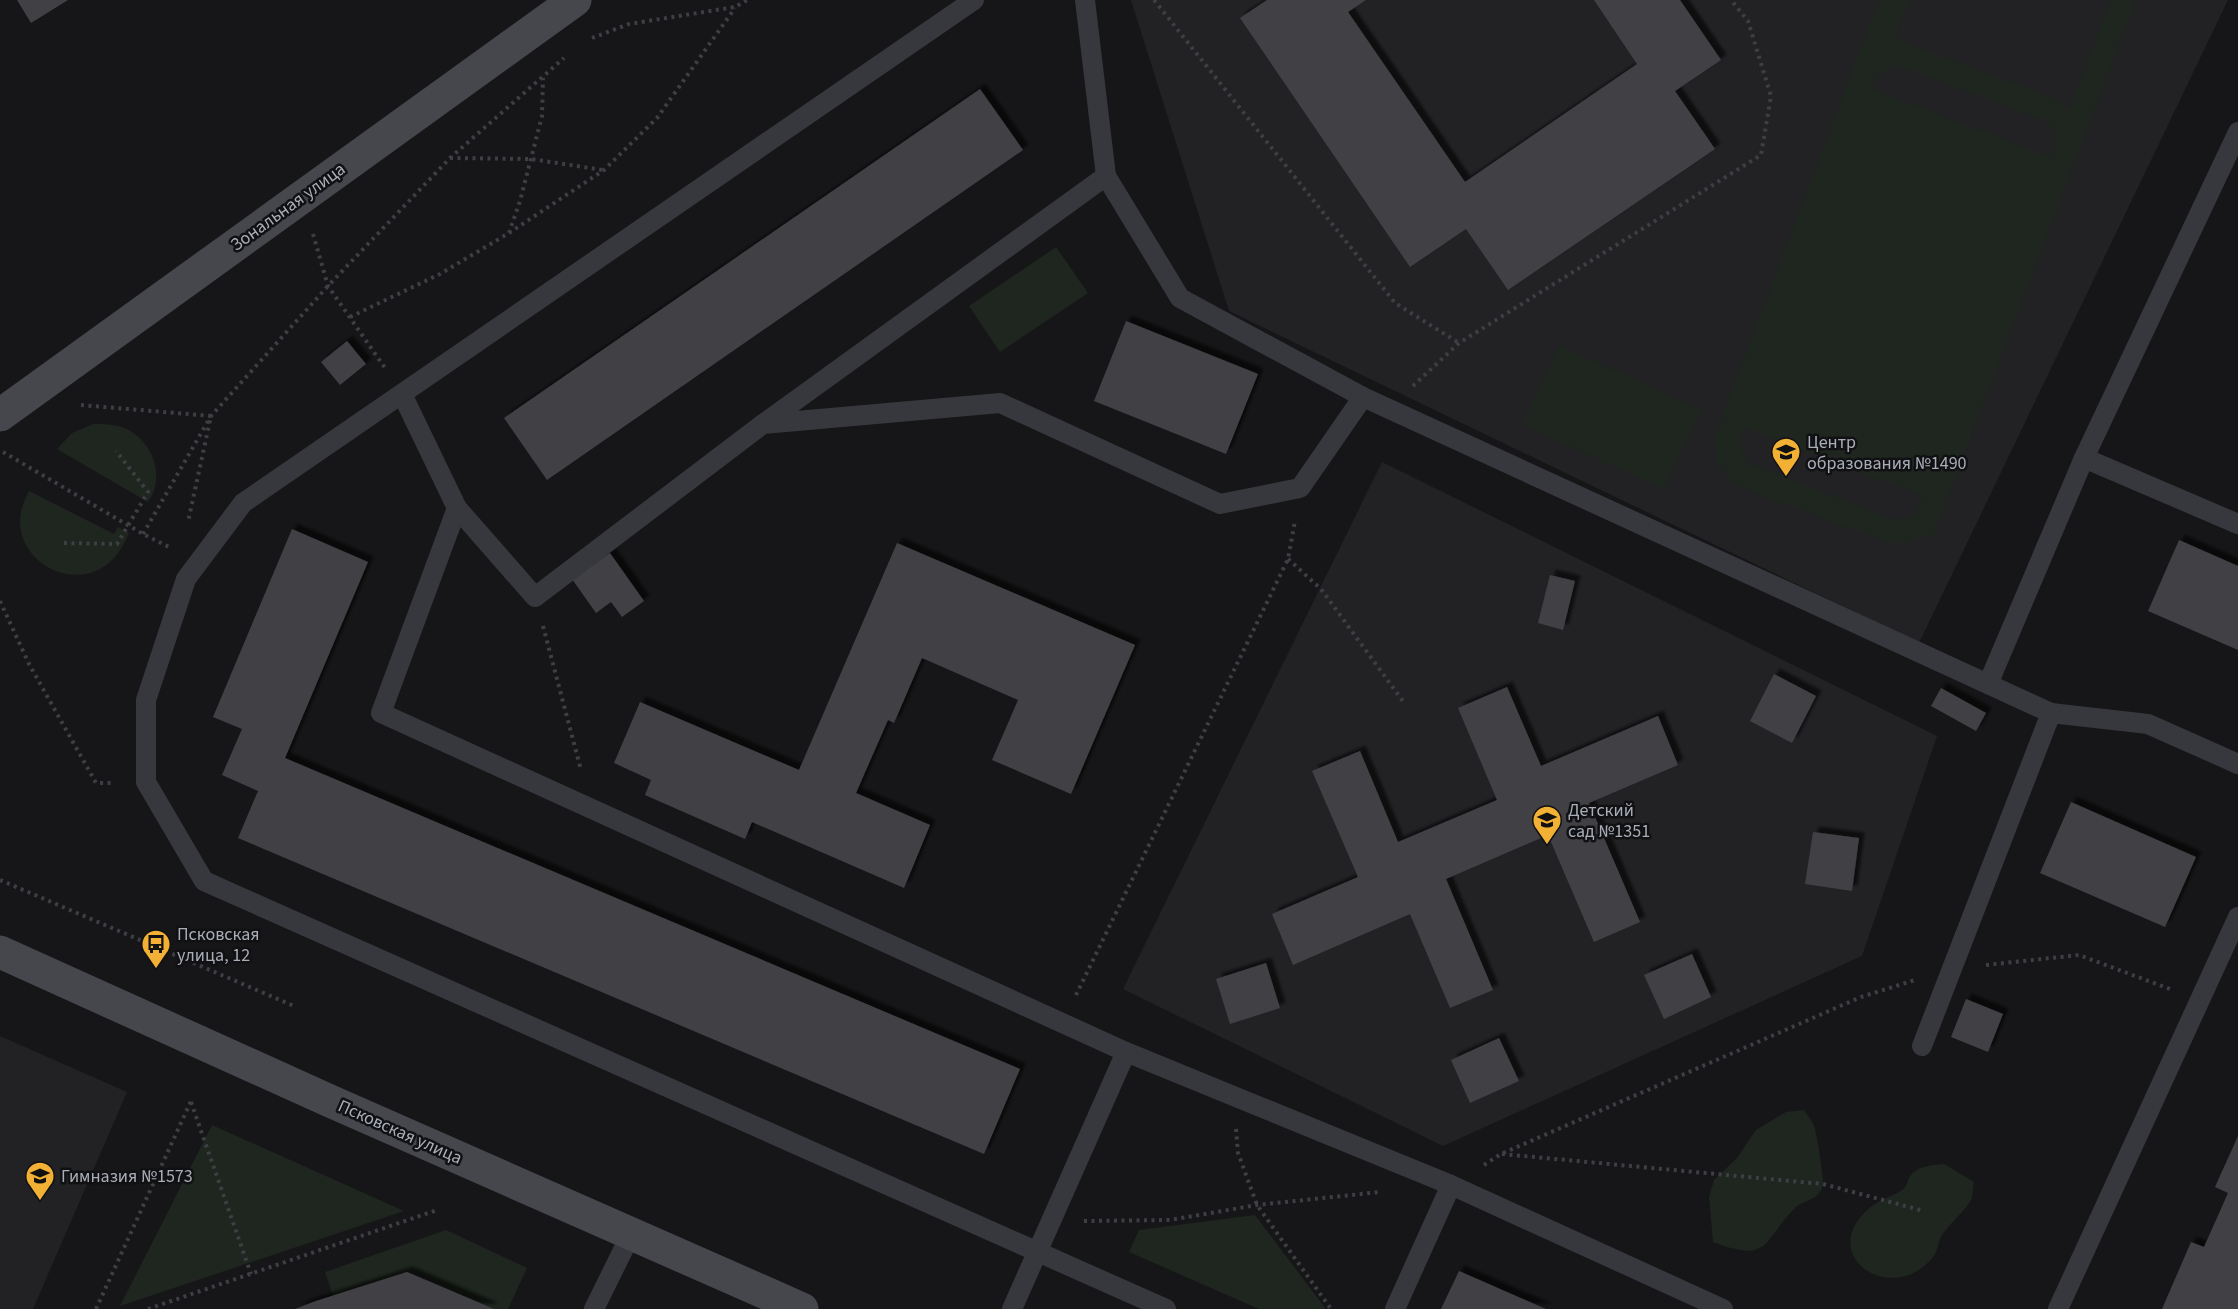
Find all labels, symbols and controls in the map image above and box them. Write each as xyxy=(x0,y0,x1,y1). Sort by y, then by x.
street label: Зональная улица xyxy=(225,157,351,257)
place label: Центр образования №1490 xyxy=(1807,430,1967,476)
school or university icon: Центр образования №1490 xyxy=(1770,436,1802,478)
place label: Детский сад №1351 xyxy=(1568,798,1650,844)
school or university icon: Детский сад №1351 xyxy=(1531,804,1563,846)
place label: Псковская улица, 12 xyxy=(177,922,260,968)
bus stop icon: Псковская улица, 12 xyxy=(140,928,172,970)
street label: Псковская улица xyxy=(334,1093,466,1171)
school or university icon: Гимназия №1573 xyxy=(24,1160,56,1202)
place label: Гимназия №1573 xyxy=(61,1164,193,1189)

